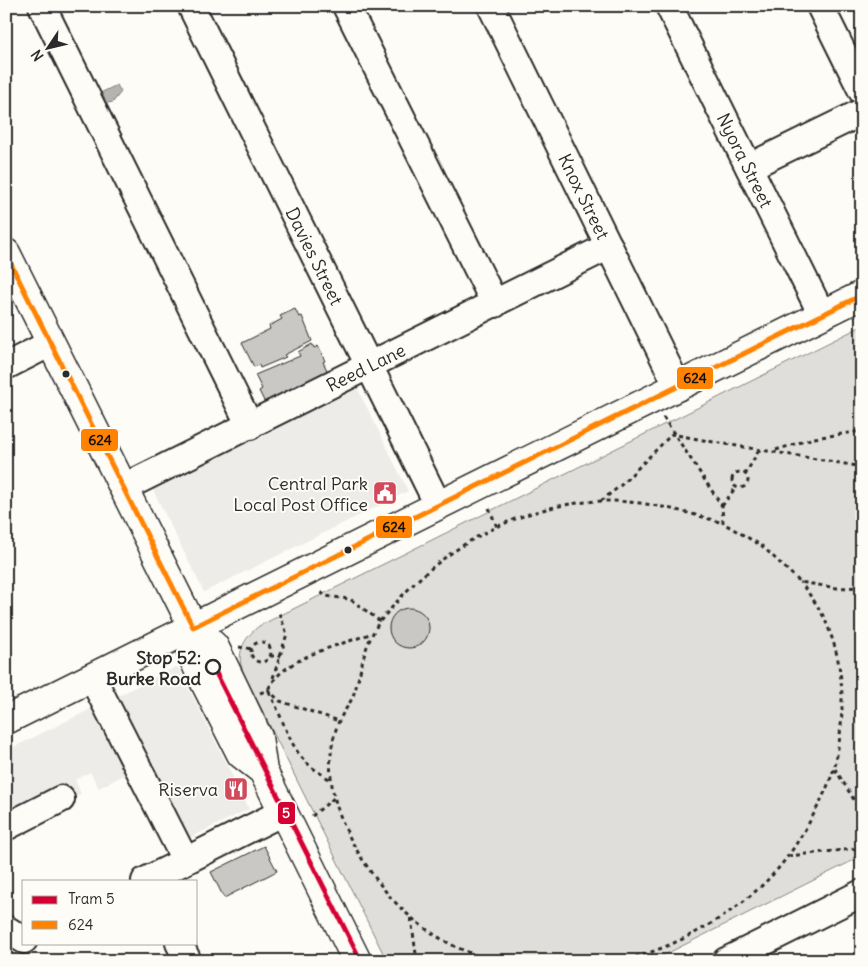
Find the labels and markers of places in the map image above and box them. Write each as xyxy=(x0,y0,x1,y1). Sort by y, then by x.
unlabelled marker xyxy=(61,369,71,379)
place label: Central Park Local Post Office xyxy=(233,472,368,516)
public building icon: Central Park Local Post Office xyxy=(372,480,398,506)
unlabelled marker xyxy=(343,545,353,555)
place label: Stop 52: Burke Road xyxy=(106,646,201,690)
marker: Stop 52: Burke Road xyxy=(205,659,221,675)
restaurant icon: Riserva xyxy=(223,776,249,802)
place label: Riserva xyxy=(158,778,218,801)

